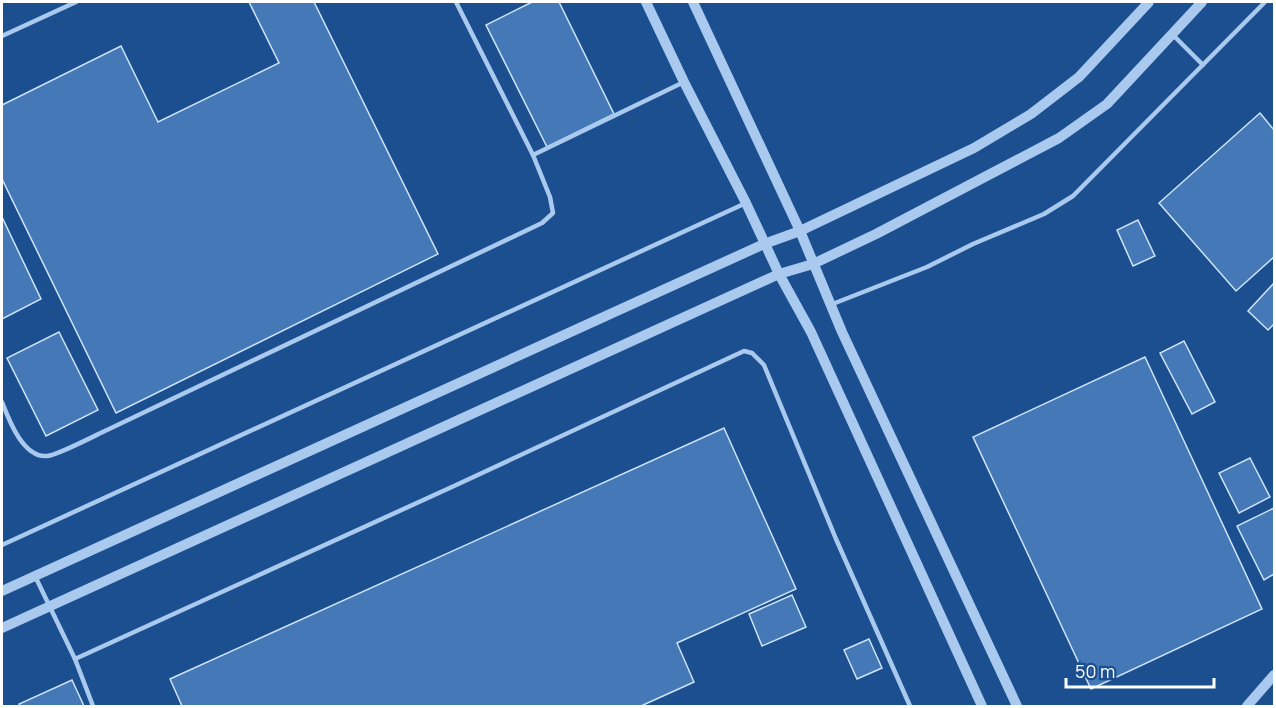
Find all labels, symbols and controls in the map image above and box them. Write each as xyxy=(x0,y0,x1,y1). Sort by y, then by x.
scale bar xyxy=(1066,651,1214,689)
text: 50 m xyxy=(1075,659,1115,683)

